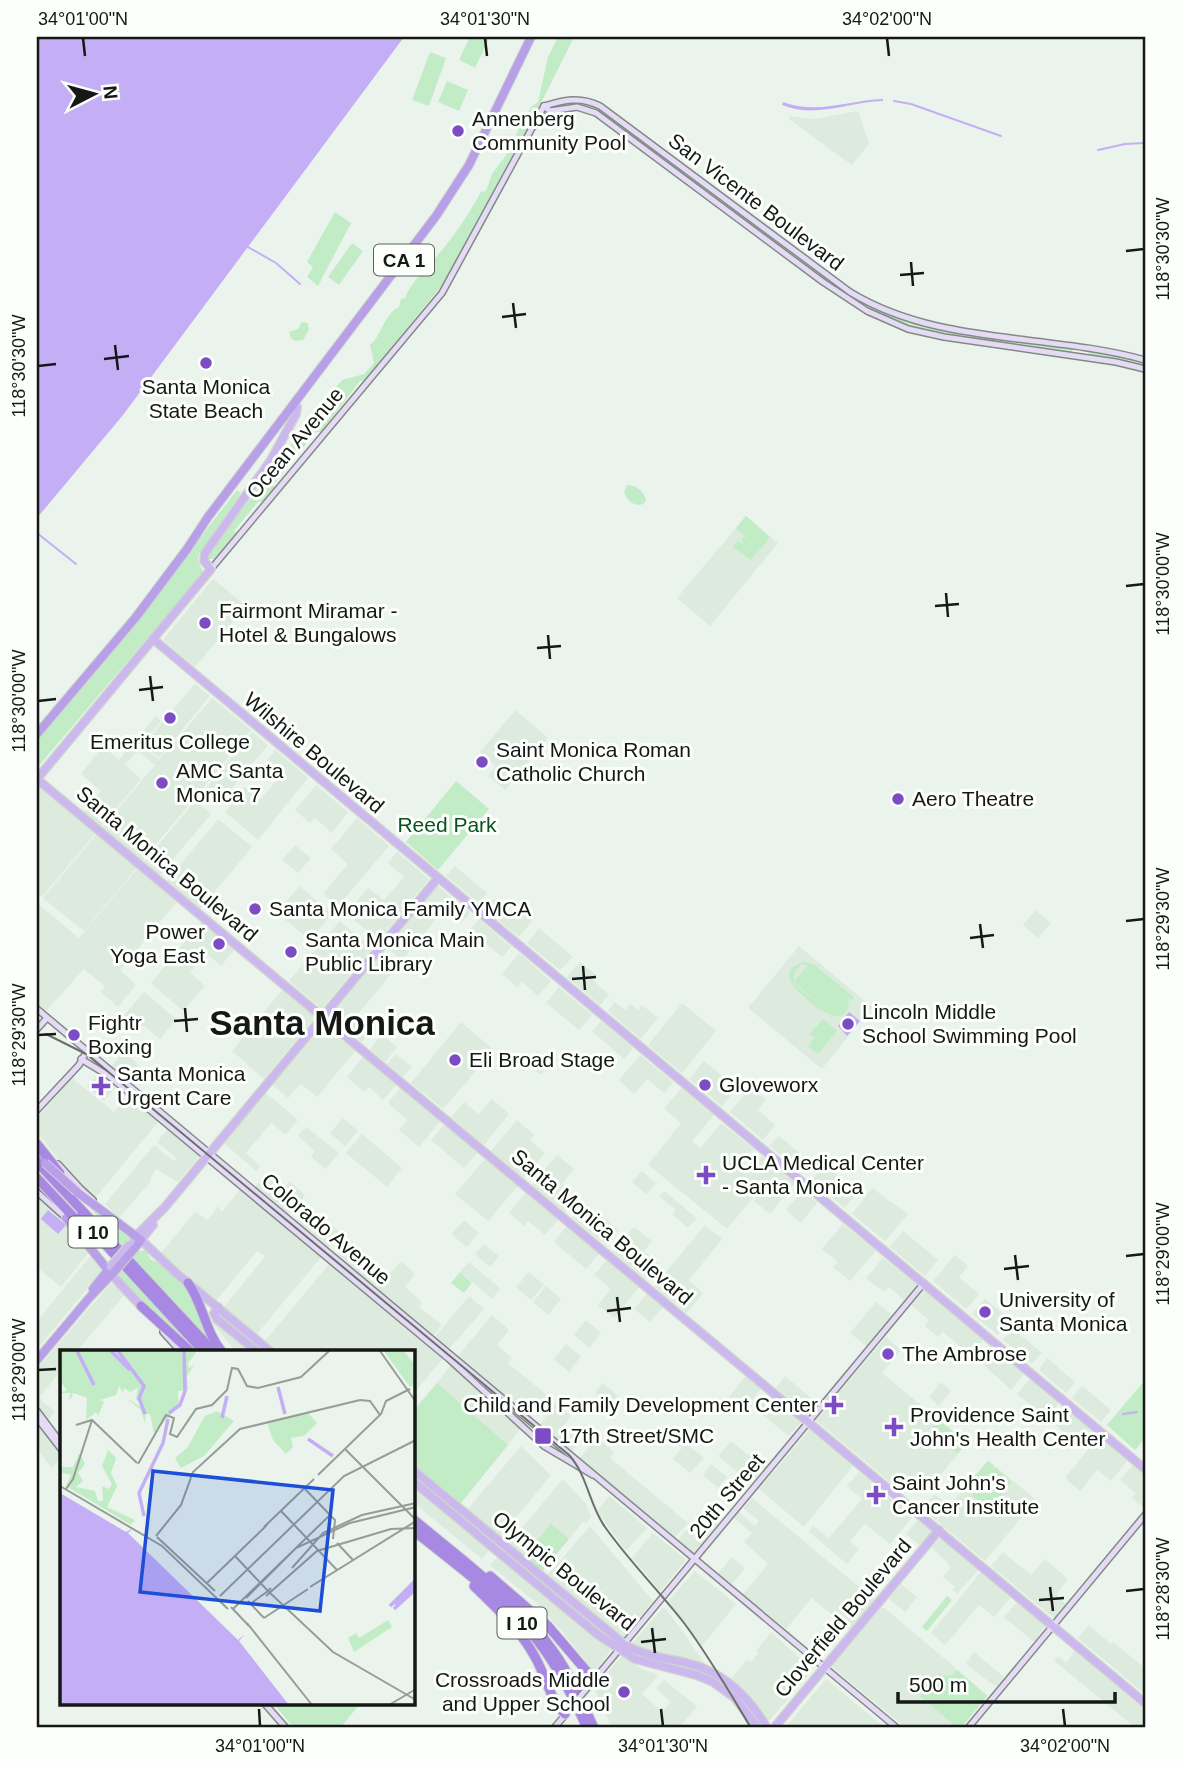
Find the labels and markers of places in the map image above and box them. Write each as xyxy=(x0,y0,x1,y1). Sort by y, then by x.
place label: Annenberg Community Pool xyxy=(472,107,626,154)
marker: Annenberg Community Pool xyxy=(450,123,466,139)
marker: Santa Monica State Beach xyxy=(198,355,214,371)
place label: Santa Monica State Beach xyxy=(142,375,271,422)
place label: Fairmont Miramar - Hotel & Bungalows xyxy=(219,599,398,646)
marker: Fairmont Miramar - Hotel & Bungalows xyxy=(197,615,213,631)
marker: Emeritus College xyxy=(162,710,178,726)
place label: Emeritus College xyxy=(90,730,250,753)
place label: Saint Monica Roman Catholic Church xyxy=(496,738,691,785)
marker: Saint Monica Roman Catholic Church xyxy=(474,754,490,770)
place label: AMC Santa Monica 7 xyxy=(176,759,284,806)
marker: AMC Santa Monica 7 xyxy=(154,775,170,791)
place label: Aero Theatre xyxy=(912,787,1034,810)
marker: Aero Theatre xyxy=(890,791,906,807)
place label: Santa Monica Family YMCA xyxy=(269,897,531,920)
marker: Santa Monica Family YMCA xyxy=(247,901,263,917)
place label: Power Yoga East xyxy=(110,920,205,967)
place label: Santa Monica Main Public Library xyxy=(305,928,485,975)
marker: Power Yoga East xyxy=(211,936,227,952)
marker: Santa Monica Main Public Library xyxy=(283,944,299,960)
place label: Lincoln Middle School Swimming Pool xyxy=(862,1000,1077,1047)
place label: Fightr Boxing xyxy=(88,1011,152,1058)
marker: Lincoln Middle School Swimming Pool xyxy=(840,1016,856,1032)
marker: Fightr Boxing xyxy=(66,1027,82,1043)
place label: Eli Broad Stage xyxy=(469,1048,615,1071)
marker: Eli Broad Stage xyxy=(447,1052,463,1068)
place label: Santa Monica Urgent Care xyxy=(117,1062,246,1109)
place label: Gloveworx xyxy=(719,1073,819,1096)
marker: Santa Monica Urgent Care xyxy=(91,1076,111,1096)
marker: Gloveworx xyxy=(697,1077,713,1093)
place label: UCLA Medical Center - Santa Monica xyxy=(722,1151,924,1198)
marker: UCLA Medical Center - Santa Monica xyxy=(696,1165,716,1185)
place label: University of Santa Monica xyxy=(999,1288,1128,1335)
marker: University of Santa Monica xyxy=(977,1304,993,1320)
place label: The Ambrose xyxy=(902,1342,1027,1365)
marker: The Ambrose xyxy=(880,1346,896,1362)
place label: Child and Family Development Center xyxy=(463,1393,818,1416)
marker: Child and Family Development Center xyxy=(824,1395,844,1415)
place label: Providence Saint John's Health Center xyxy=(910,1403,1105,1450)
marker: Providence Saint John's Health Center xyxy=(884,1417,904,1437)
place label: 17th Street/SMC xyxy=(559,1424,714,1447)
marker: 17th Street/SMC xyxy=(533,1426,553,1446)
place label: Saint John's Cancer Institute xyxy=(892,1471,1039,1518)
marker: Saint John's Cancer Institute xyxy=(866,1485,886,1505)
place label: Crossroads Middle and Upper School xyxy=(435,1668,610,1715)
marker: Crossroads Middle and Upper School xyxy=(616,1684,632,1700)

